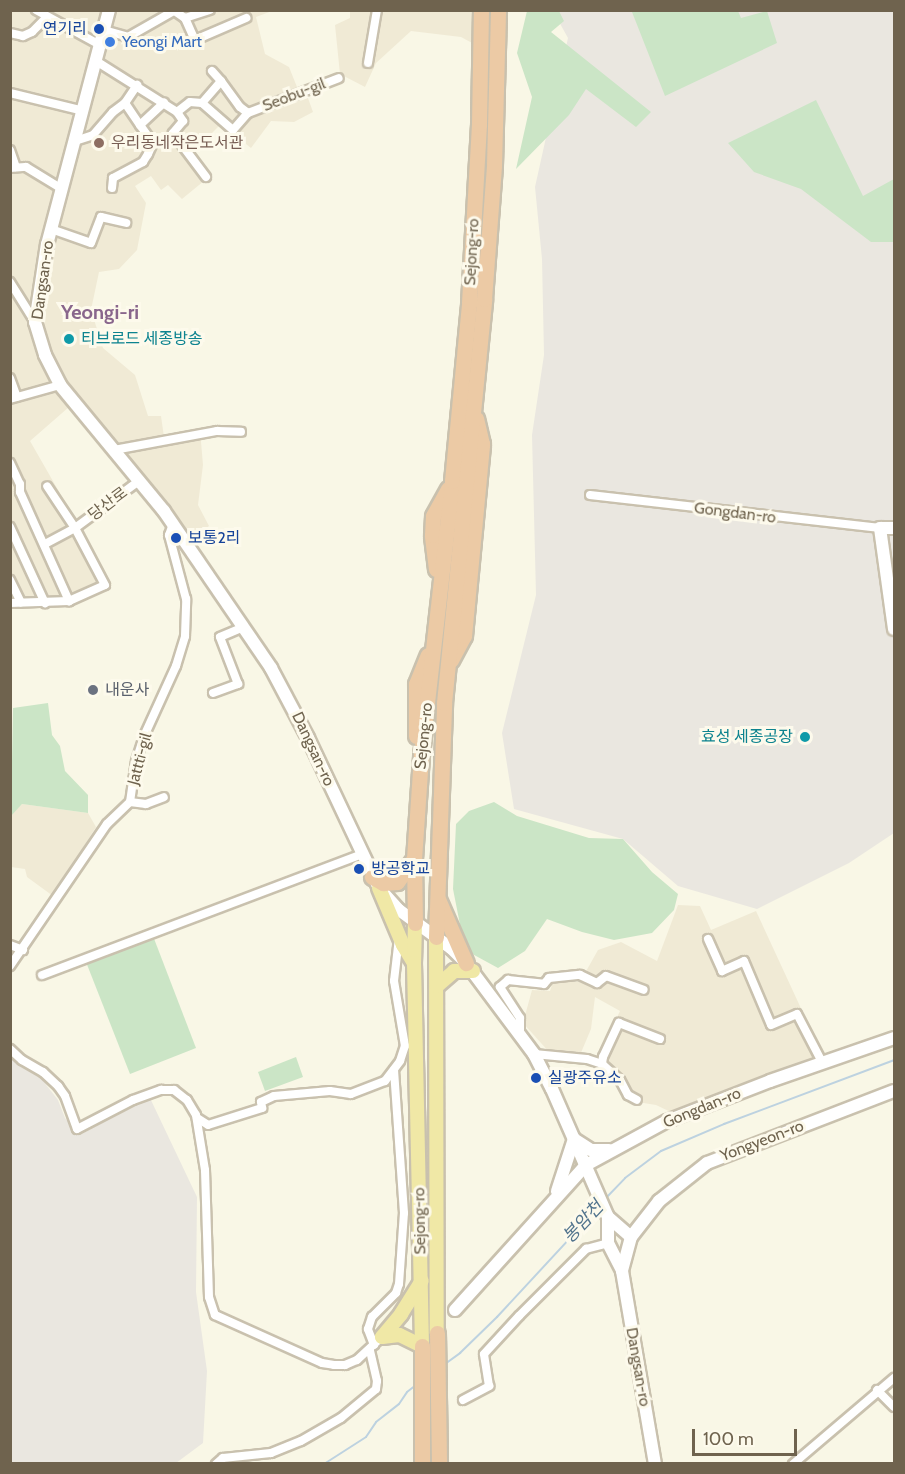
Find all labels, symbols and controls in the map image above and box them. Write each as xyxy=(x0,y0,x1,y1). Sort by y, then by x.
place label: 연기리 xyxy=(43,19,87,39)
marker: 연기리 xyxy=(92,22,106,36)
place label: Yeongi Mart xyxy=(122,32,202,52)
marker: Yeongi Mart xyxy=(103,35,117,49)
street label: Seobu-gil xyxy=(260,74,328,116)
place label: 우리동네작은도서관 xyxy=(111,133,243,153)
marker: 우리동네작은도서관 xyxy=(92,136,106,150)
street label: Sejong-ro xyxy=(461,218,483,286)
street label: Dangsan-ro xyxy=(28,239,58,321)
district label: Yeongi-ri xyxy=(61,300,139,324)
place label: 티브로드 세종방송 xyxy=(81,329,202,349)
marker: 티브로드 세종방송 xyxy=(62,332,76,346)
street label: 당산로 xyxy=(85,483,131,525)
street label: Gongdan-ro xyxy=(693,498,777,528)
place label: 보통2리 xyxy=(188,528,241,548)
marker: 보통2리 xyxy=(169,531,183,545)
place label: 내운사 xyxy=(105,680,149,700)
marker: 내운사 xyxy=(86,683,100,697)
street label: Sejong-ro xyxy=(411,702,437,770)
street label: Dangsan-ro xyxy=(287,709,339,789)
place label: 효성 세종공장 xyxy=(701,727,793,747)
marker: 효성 세종공장 xyxy=(798,730,812,744)
street label: Jattti-gil xyxy=(124,731,156,787)
place label: 방공학교 xyxy=(371,859,430,879)
marker: 방공학교 xyxy=(352,862,366,876)
place label: 실광주유소 xyxy=(548,1068,622,1088)
marker: 실광주유소 xyxy=(529,1071,543,1085)
street label: Gongdan-ro xyxy=(660,1084,744,1132)
street label: Yongyeon-ro xyxy=(718,1116,806,1166)
street label: Sejong-ro xyxy=(410,1187,430,1255)
water label: 봉암천 xyxy=(558,1196,608,1248)
street label: Dangsan-ro xyxy=(622,1326,654,1408)
scale bar xyxy=(695,1417,800,1455)
text: 100 m xyxy=(703,1428,754,1450)

